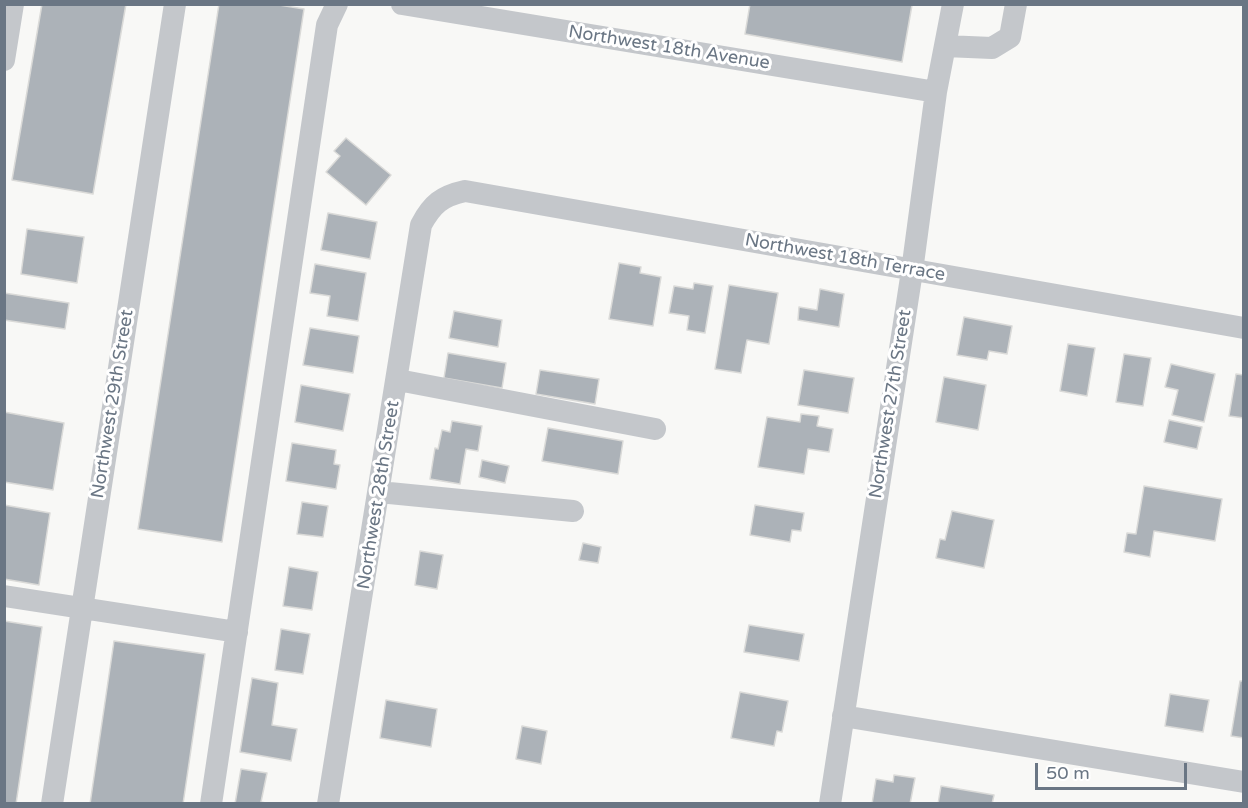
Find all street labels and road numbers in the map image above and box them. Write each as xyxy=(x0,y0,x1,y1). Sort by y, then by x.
street label: Northwest 18th Avenue xyxy=(567,21,771,75)
street label: Northwest 18th Terrace xyxy=(743,230,947,286)
street label: Northwest 29th Street xyxy=(87,308,139,500)
street label: Northwest 27th Street xyxy=(865,308,917,500)
street label: Northwest 28th Street xyxy=(353,399,405,591)

